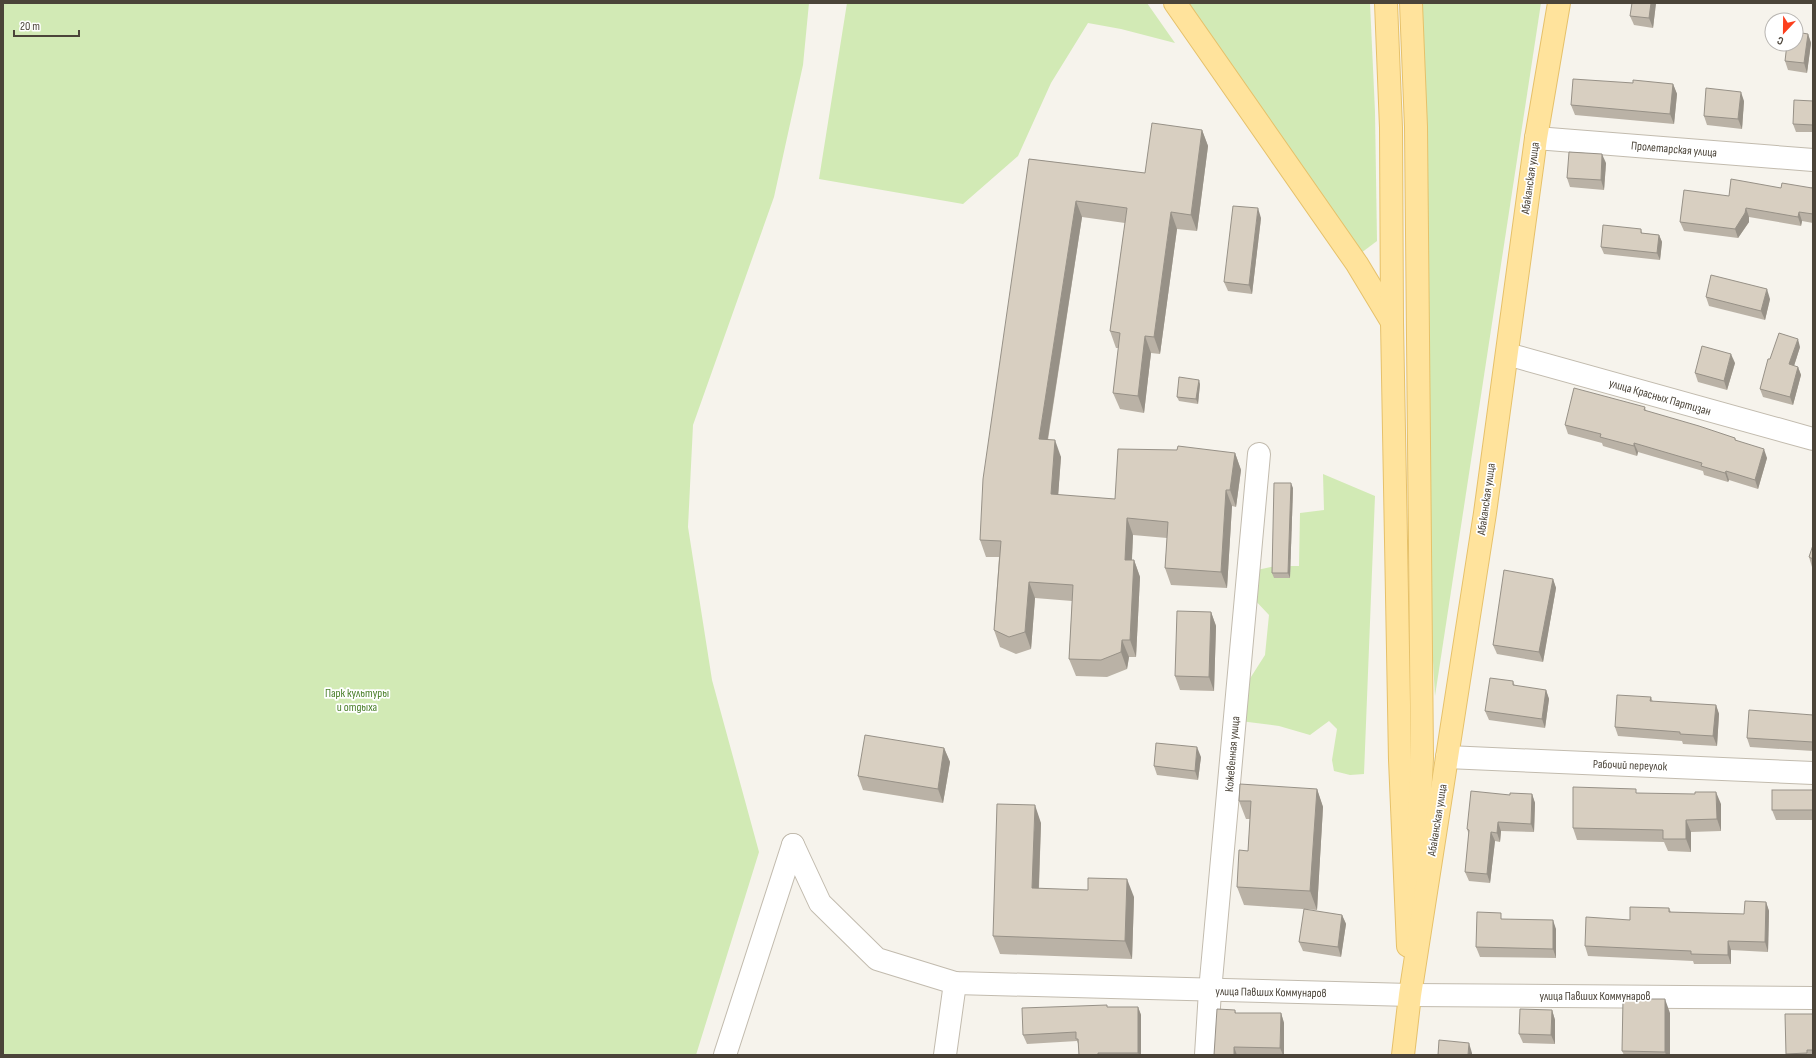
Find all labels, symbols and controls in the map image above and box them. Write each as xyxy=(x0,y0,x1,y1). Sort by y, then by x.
scale bar xyxy=(14,12,79,38)
north arrow xyxy=(1764,12,1804,52)
text: 20 m xyxy=(20,19,40,34)
text: С xyxy=(1775,34,1785,48)
street label: Пролетарская улица xyxy=(1630,138,1718,161)
street label: Абаканская улица xyxy=(1518,141,1543,216)
street label: улица Красных Партизан xyxy=(1607,376,1713,419)
street label: Абаканская улица xyxy=(1474,462,1499,537)
park label: Парк культуры и отдыха xyxy=(325,686,389,715)
street label: Кожевенная улица xyxy=(1222,715,1243,793)
street label: Рабочий переулок xyxy=(1593,757,1668,774)
street label: Абаканская улица xyxy=(1424,783,1451,858)
street label: улица Павших Коммунаров xyxy=(1215,984,1327,1001)
street label: улица Павших Коммунаров xyxy=(1539,989,1651,1004)

